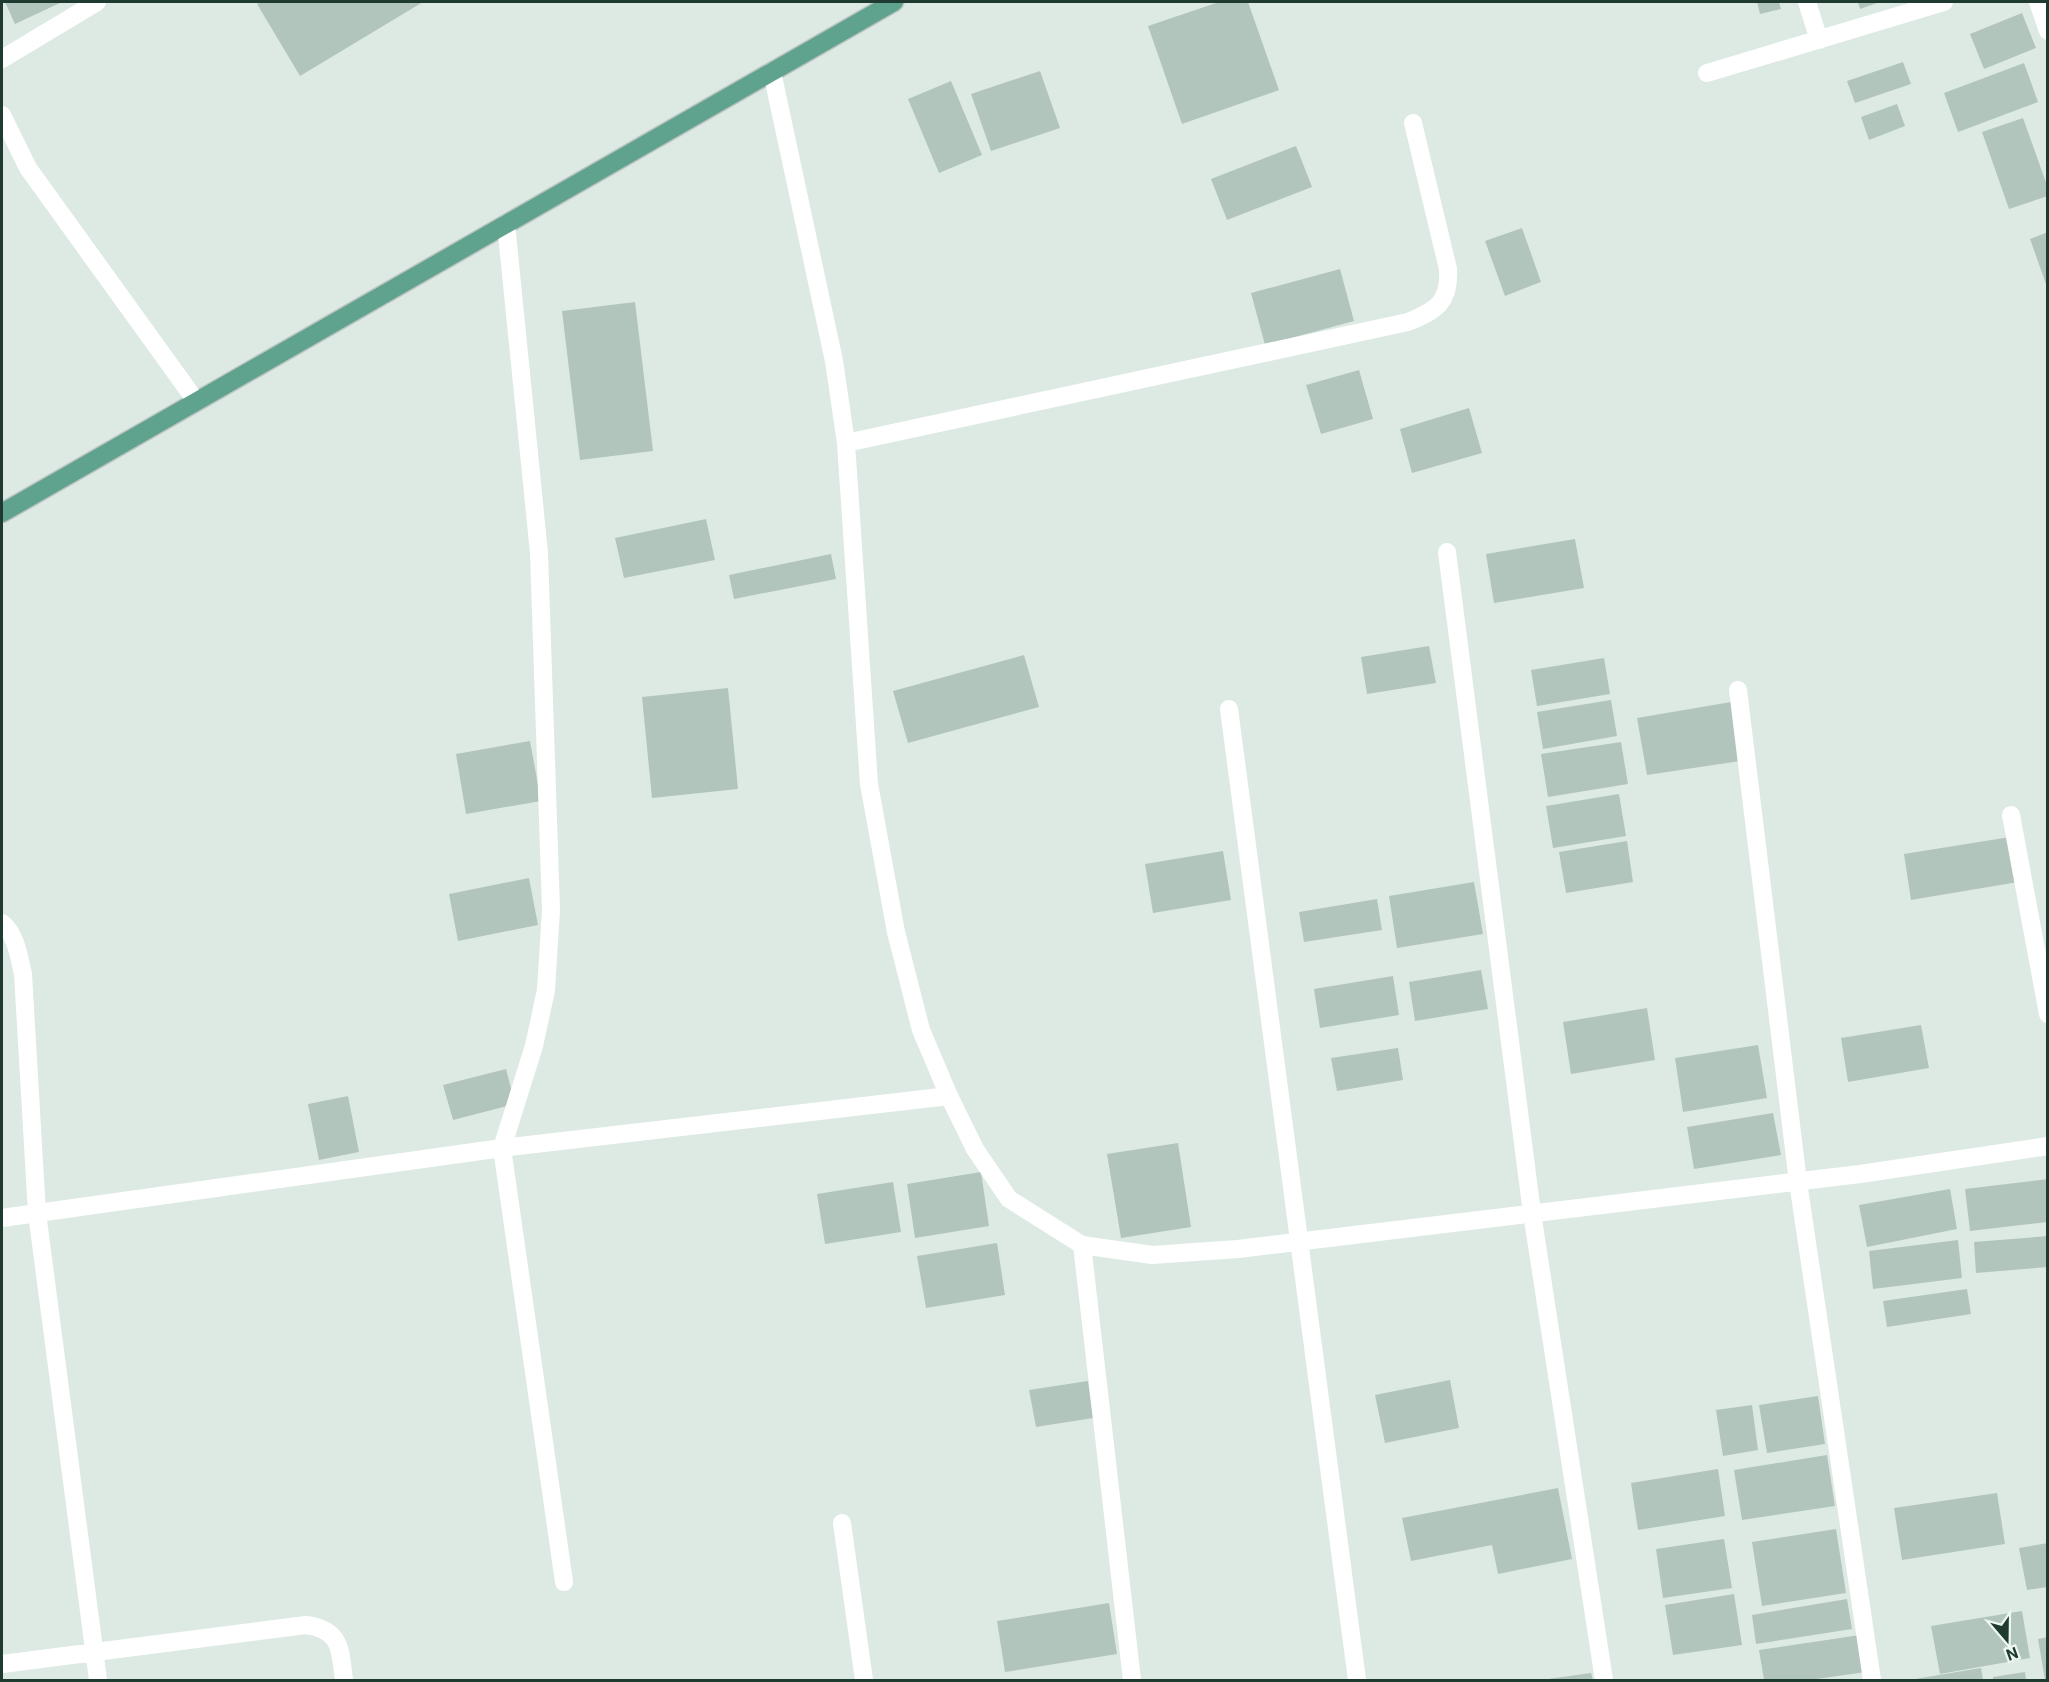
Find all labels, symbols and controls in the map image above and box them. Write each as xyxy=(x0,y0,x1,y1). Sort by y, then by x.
north arrow xyxy=(1977,1610,2037,1670)
text: N xyxy=(2003,1643,2021,1664)

